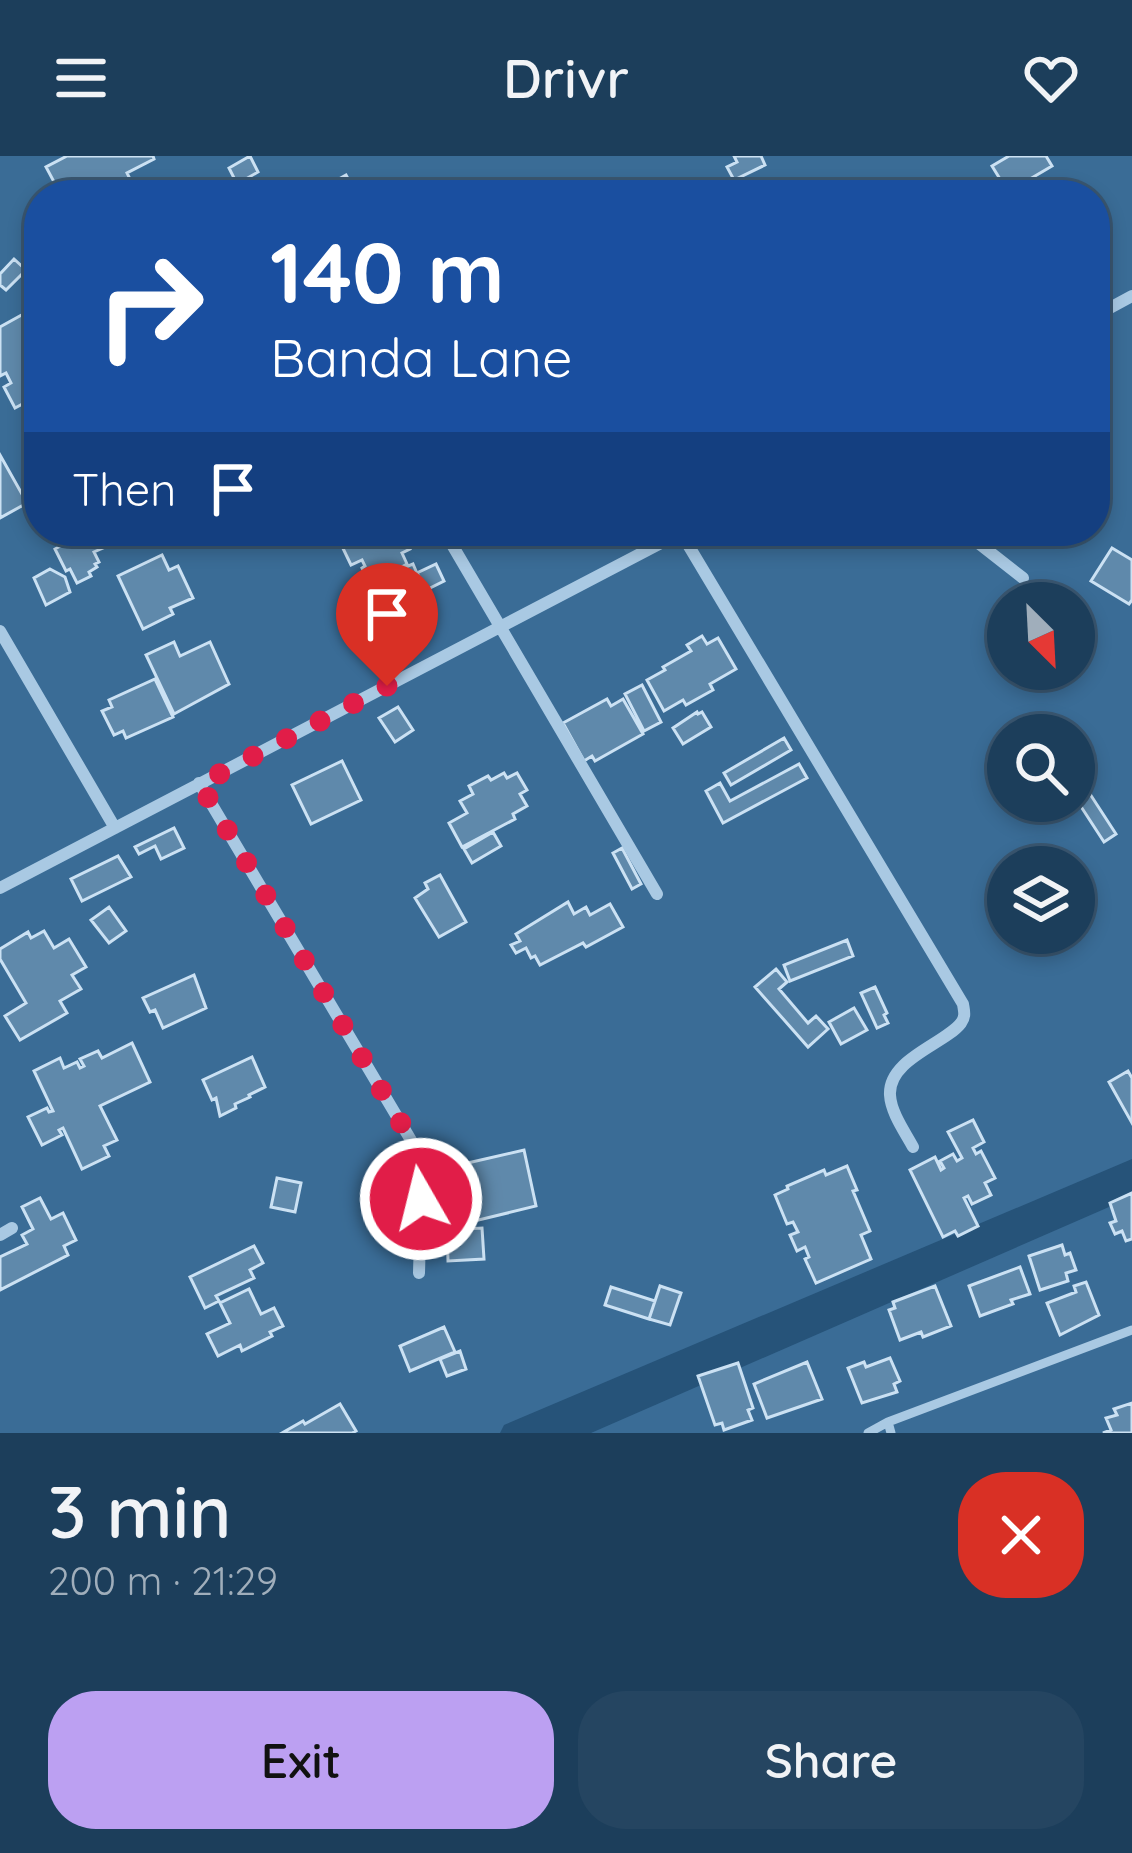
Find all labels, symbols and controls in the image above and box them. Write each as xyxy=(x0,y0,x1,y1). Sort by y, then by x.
text: Drivr xyxy=(503,44,629,112)
icon: menu xyxy=(48,45,114,111)
icon: heart xyxy=(1018,45,1084,111)
text: 140 m xyxy=(270,219,505,324)
icon: right xyxy=(72,228,228,384)
text: Banda Lane xyxy=(270,323,572,391)
icon: arrive xyxy=(200,456,266,522)
text: Then xyxy=(72,461,176,517)
pin xyxy=(336,563,438,686)
icon: arrive xyxy=(354,581,420,647)
north arrow xyxy=(987,582,1095,690)
map controls xyxy=(987,582,1095,954)
button: search xyxy=(987,714,1095,822)
button: layers xyxy=(987,846,1095,954)
position arrow xyxy=(358,1136,484,1262)
text: 3 min xyxy=(48,1466,232,1556)
button: close xyxy=(958,1472,1084,1598)
text: 200 m · 21:29 xyxy=(48,1556,278,1605)
button: Exit xyxy=(48,1691,554,1829)
button: Share xyxy=(578,1691,1084,1829)

